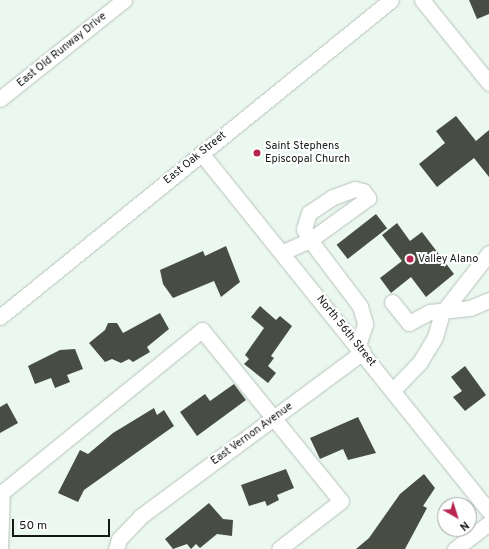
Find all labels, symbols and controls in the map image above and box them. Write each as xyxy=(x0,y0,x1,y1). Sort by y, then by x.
street label: East Old Runway Drive xyxy=(15,10,109,90)
street label: East Oak Street xyxy=(161,129,229,187)
place label: Saint Stephens Episcopal Church xyxy=(265,140,350,166)
marker: Saint Stephens Episcopal Church xyxy=(252,148,262,158)
place label: Valley Alano xyxy=(418,252,479,266)
marker: Valley Alano xyxy=(405,254,415,264)
street label: North 56th Street xyxy=(313,293,379,369)
street label: East Vernon Avenue xyxy=(208,400,296,468)
north arrow xyxy=(437,497,477,537)
scale bar xyxy=(14,511,112,537)
text: 50 m xyxy=(19,518,47,534)
text: N xyxy=(456,518,471,533)

